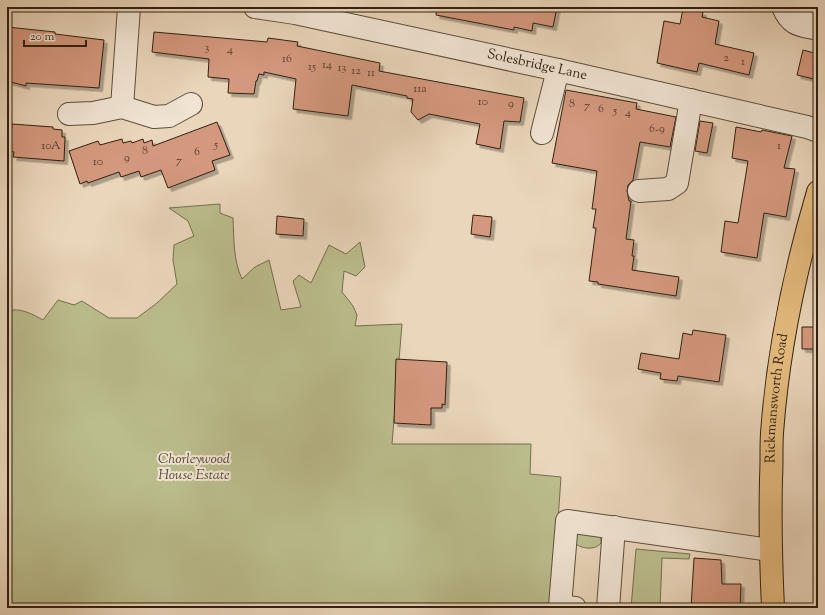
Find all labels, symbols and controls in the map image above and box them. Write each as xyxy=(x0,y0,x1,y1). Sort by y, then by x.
scale bar xyxy=(24,22,86,48)
text: 20 m xyxy=(30,28,55,46)
house number: 3 xyxy=(205,39,210,57)
house number: 4 xyxy=(227,41,233,59)
street label: Solesbridge Lane xyxy=(485,45,589,86)
house number: 2 xyxy=(723,49,729,67)
house number: 16 xyxy=(282,50,292,68)
house number: 1 xyxy=(741,53,745,71)
house number: 14 xyxy=(322,56,332,74)
house number: 15 xyxy=(308,58,316,76)
house number: 13 xyxy=(338,59,347,77)
house number: 12 xyxy=(351,62,361,80)
house number: 11 xyxy=(367,64,375,82)
house number: 11a xyxy=(413,80,427,98)
house number: 10 xyxy=(478,93,488,111)
house number: 9 xyxy=(508,95,514,113)
house number: 8 xyxy=(569,95,575,113)
house number: 7 xyxy=(584,97,590,115)
house number: 6 xyxy=(598,100,604,118)
house number: 5 xyxy=(612,102,617,120)
house number: 4 xyxy=(625,104,631,122)
house number: 6-9 xyxy=(649,120,665,138)
house number: 5 xyxy=(213,136,218,154)
house number: 10A xyxy=(41,137,61,155)
house number: 1 xyxy=(777,137,781,155)
house number: 8 xyxy=(142,142,148,160)
house number: 6 xyxy=(194,143,200,161)
house number: 9 xyxy=(124,149,130,167)
house number: 7 xyxy=(176,152,182,170)
house number: 10 xyxy=(93,153,103,171)
street label: Rickmansworth Road xyxy=(761,332,794,463)
park label: Chorleywood House Estate xyxy=(158,450,230,486)

